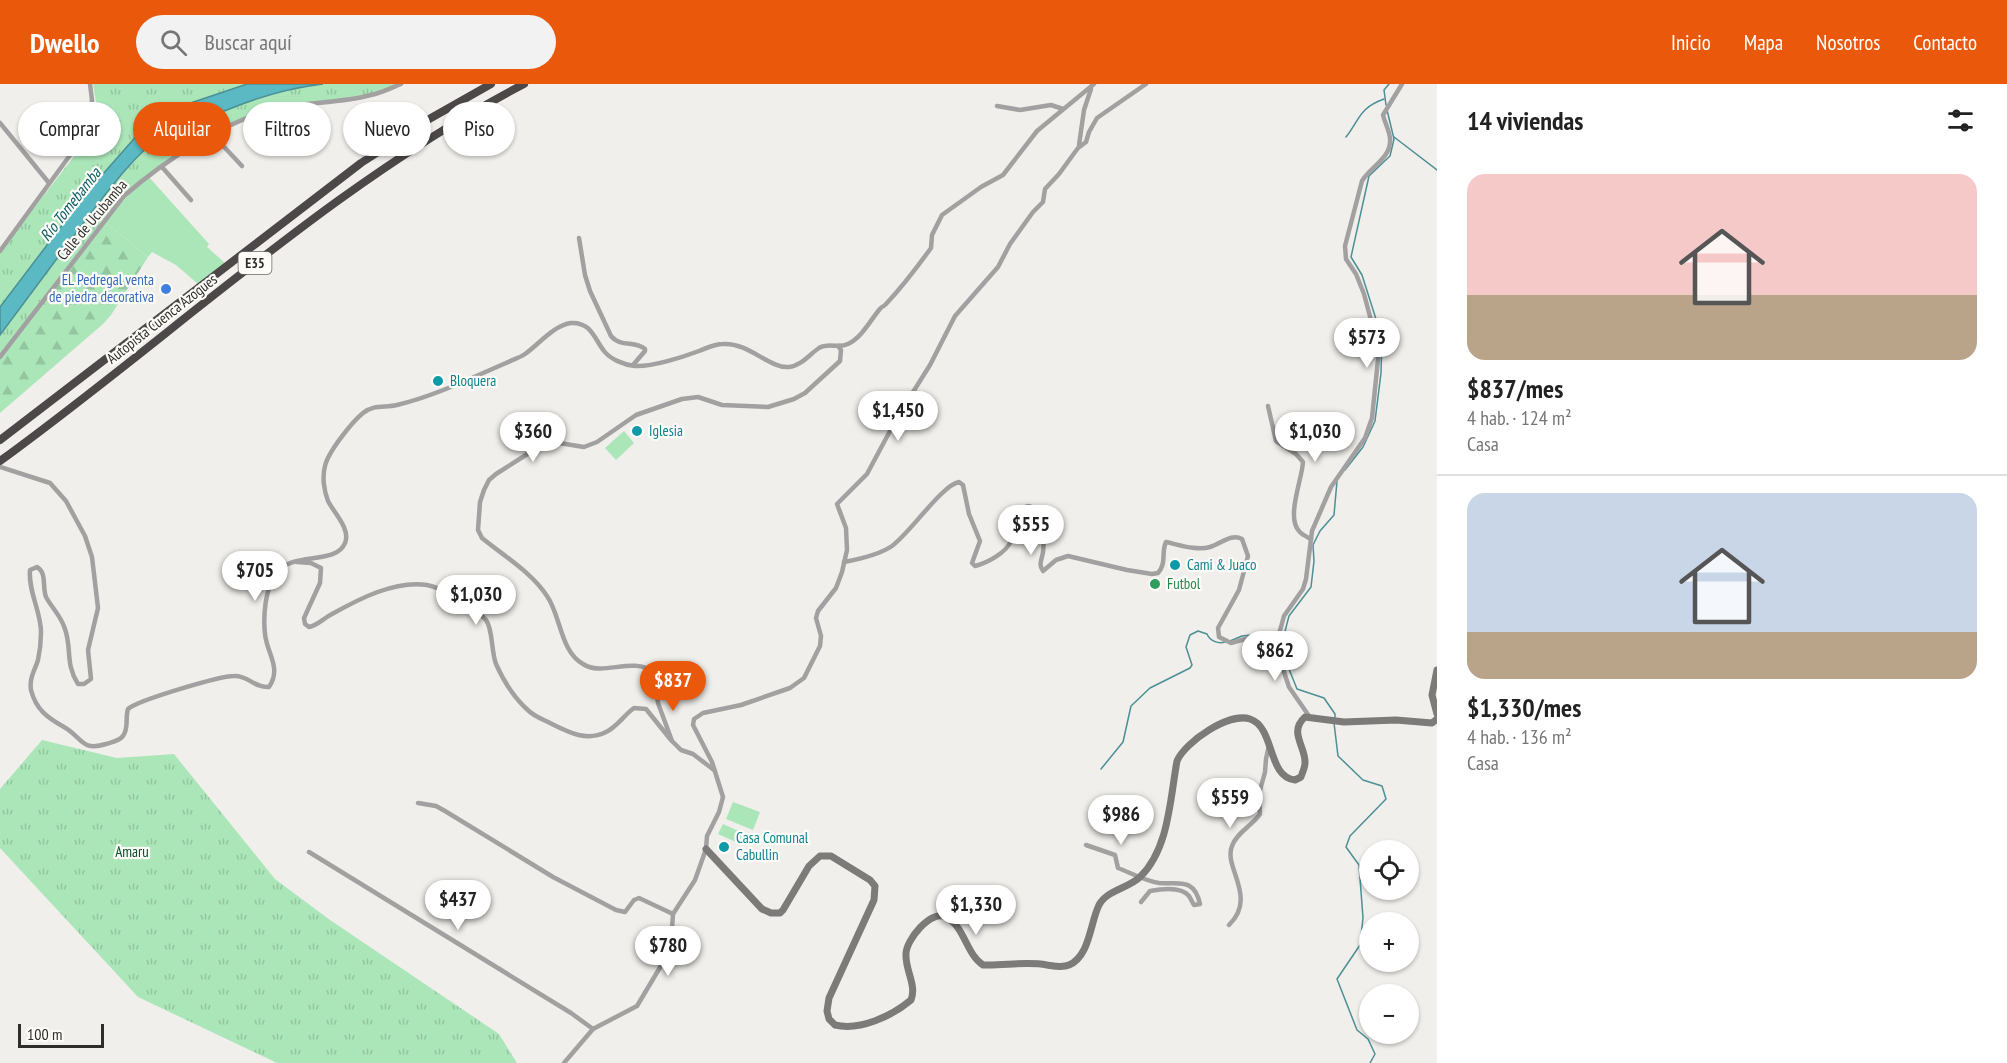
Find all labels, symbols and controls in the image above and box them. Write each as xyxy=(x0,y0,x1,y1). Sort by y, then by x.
search box xyxy=(136,15,556,69)
text: Dwello xyxy=(30,24,100,61)
icon: search xyxy=(157,26,190,59)
text: Buscar aquí xyxy=(205,28,292,56)
text: Inicio xyxy=(1671,29,1711,56)
text: Mapa xyxy=(1744,29,1783,56)
text: Nosotros xyxy=(1816,29,1880,56)
text: Contacto xyxy=(1913,29,1977,56)
chip: Comprar xyxy=(18,102,121,156)
chip: Alquilar xyxy=(133,102,231,156)
chip: Filtros xyxy=(243,102,331,156)
chip: Nuevo xyxy=(343,102,431,156)
chip: Piso xyxy=(443,102,515,156)
text: 14 viviendas xyxy=(1467,104,1583,137)
icon: filters xyxy=(1944,104,1977,137)
water label: Río Tomebamba xyxy=(35,162,106,245)
street label: Calle de Ucubamba xyxy=(52,176,131,264)
icon: home xyxy=(1668,213,1776,321)
road number: E35 xyxy=(238,252,272,274)
place label: EL Pedregal venta de piedra decorativa xyxy=(49,270,154,306)
street label: Autopista Cuenca Azogues xyxy=(103,270,221,368)
marker: EL Pedregal venta de piedra decorativa xyxy=(159,282,173,296)
pin: $573 xyxy=(1331,318,1403,369)
text: $573 xyxy=(1348,324,1386,350)
place label: Bloquera xyxy=(450,371,496,390)
text: $837/mes xyxy=(1467,372,1563,405)
marker: Bloquera xyxy=(431,374,445,388)
pin: $1,450 xyxy=(849,391,947,442)
text: $1,450 xyxy=(872,397,924,423)
text: 4 hab. · 124 m² xyxy=(1467,405,1572,431)
pin: $360 xyxy=(497,412,569,463)
pin: $1,030 xyxy=(1266,412,1364,463)
text: $360 xyxy=(514,418,552,444)
text: $1,030 xyxy=(1289,418,1341,444)
place label: Iglesia xyxy=(649,421,683,440)
marker: Iglesia xyxy=(630,424,644,438)
text: Casa xyxy=(1467,431,1499,457)
pin: $555 xyxy=(995,505,1067,556)
text: $555 xyxy=(1012,511,1050,537)
icon: home xyxy=(1668,532,1776,640)
pin: $705 xyxy=(219,551,291,602)
place label: Cami & Juaco xyxy=(1187,555,1257,574)
text: $705 xyxy=(236,557,274,583)
marker: Cami & Juaco xyxy=(1168,558,1182,572)
place label: Futbol xyxy=(1167,574,1201,593)
pin: $1,030 xyxy=(427,575,525,626)
marker: Futbol xyxy=(1148,577,1162,591)
text: $1,030 xyxy=(450,581,502,607)
pin: $862 xyxy=(1239,631,1311,682)
text: $862 xyxy=(1256,637,1294,663)
pin: $837 xyxy=(637,661,709,712)
text: $837 xyxy=(654,667,692,693)
text: $1,330/mes xyxy=(1467,691,1581,724)
text: 4 hab. · 136 m² xyxy=(1467,724,1572,750)
text: Casa xyxy=(1467,750,1499,776)
pin: $559 xyxy=(1194,778,1266,829)
text: $559 xyxy=(1211,784,1249,810)
pin: $986 xyxy=(1085,795,1157,846)
text: $986 xyxy=(1102,801,1140,827)
place label: Casa Comunal Cabullin xyxy=(736,828,809,864)
marker: Casa Comunal Cabullin xyxy=(717,840,731,854)
map controls xyxy=(1359,840,1419,1044)
button: locate xyxy=(1359,840,1419,900)
park label: Amaru xyxy=(115,842,149,861)
pin: $437 xyxy=(422,880,494,931)
pin: $1,330 xyxy=(927,885,1025,936)
text: $437 xyxy=(439,886,477,912)
text: $1,330 xyxy=(950,891,1002,917)
button: + xyxy=(1359,912,1419,972)
pin: $780 xyxy=(632,926,704,977)
text: $780 xyxy=(649,932,687,958)
button: − xyxy=(1359,984,1419,1044)
scale bar xyxy=(18,1021,104,1048)
text: 100 m xyxy=(27,1024,62,1044)

